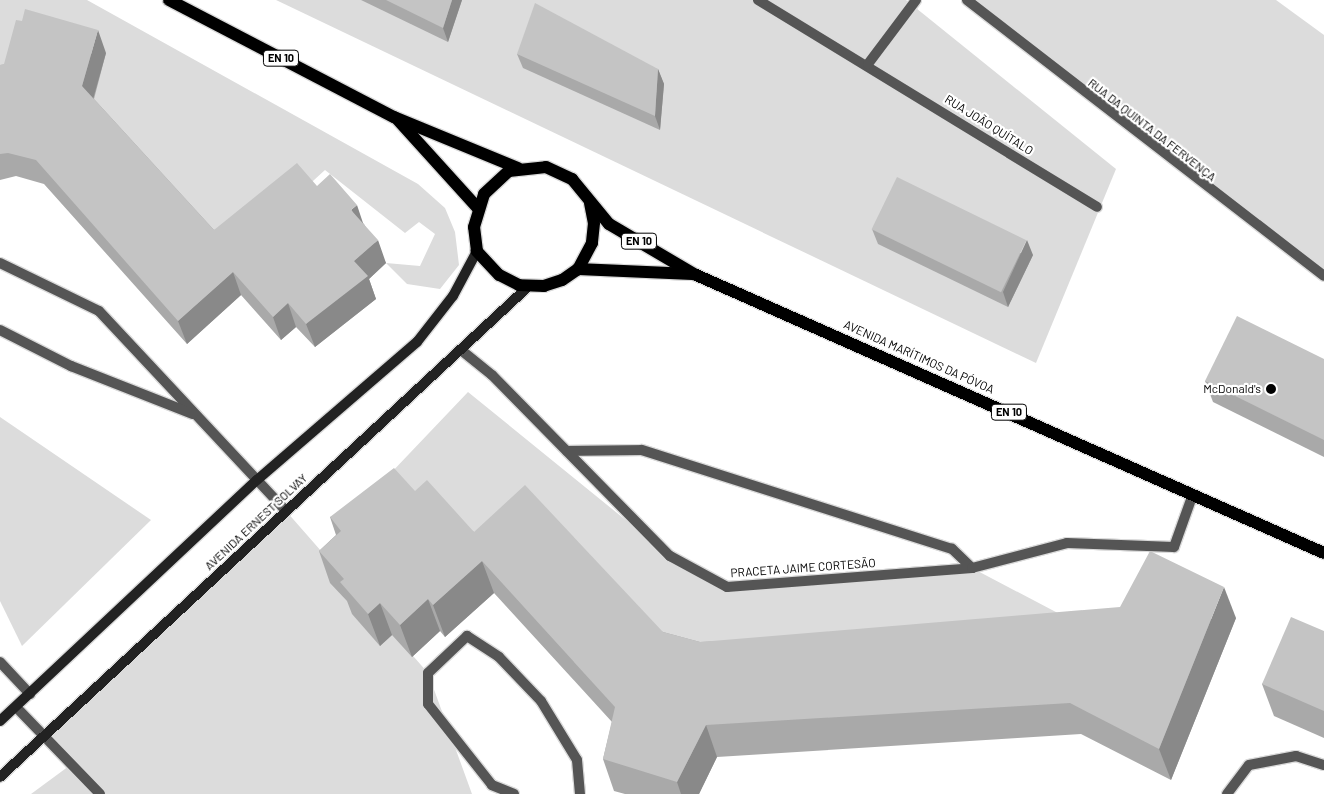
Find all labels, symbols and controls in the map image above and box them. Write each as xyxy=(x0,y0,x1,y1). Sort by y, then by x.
road number: EN 10 xyxy=(262,49,300,66)
street label: RUA DA QUINTA DA FERVENÇA xyxy=(1085,76,1219,184)
street label: RUA JOÃO QUÍTALO xyxy=(942,92,1036,158)
road number: EN 10 xyxy=(620,232,658,250)
street label: AVENIDA MARÍTIMOS DA PÓVOA xyxy=(841,317,997,397)
place label: McDonald's xyxy=(1203,382,1261,396)
marker: McDonald's xyxy=(1265,383,1277,395)
road number: EN 10 xyxy=(990,404,1028,421)
street label: AVENIDA ERNEST SOLVAY xyxy=(202,471,310,573)
street label: PRACETA JAIME CORTESÃO xyxy=(730,556,876,580)

